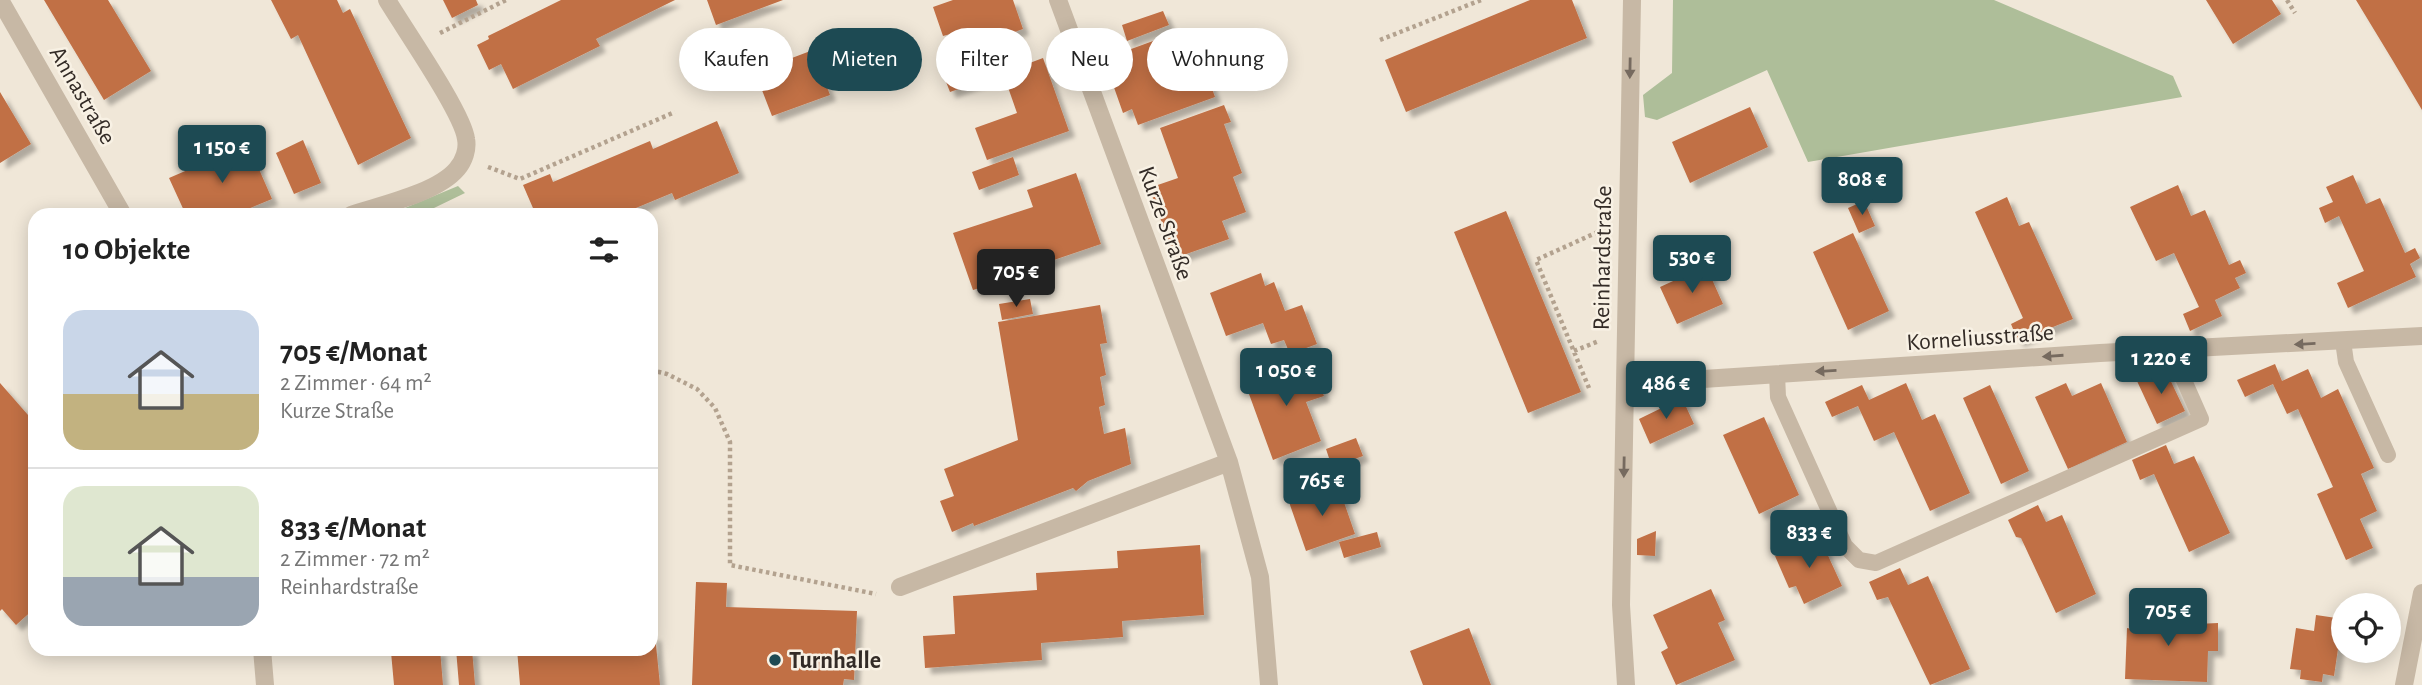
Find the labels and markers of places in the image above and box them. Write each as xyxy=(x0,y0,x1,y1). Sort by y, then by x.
pin: 1 150 € xyxy=(157,125,287,185)
pin: 808 € xyxy=(1813,158,1911,217)
pin: 530 € xyxy=(1643,236,1741,295)
pin: 705 € xyxy=(967,250,1065,309)
pin: 1 220 € xyxy=(2096,336,2226,396)
pin: 1 050 € xyxy=(1221,348,1351,408)
pin: 486 € xyxy=(1617,362,1715,421)
pin: 765 € xyxy=(1273,458,1371,518)
pin: 833 € xyxy=(1760,510,1858,570)
pin: 705 € xyxy=(2119,588,2217,648)
place label: Turnhalle xyxy=(789,649,881,673)
marker: Turnhalle xyxy=(767,652,783,668)

